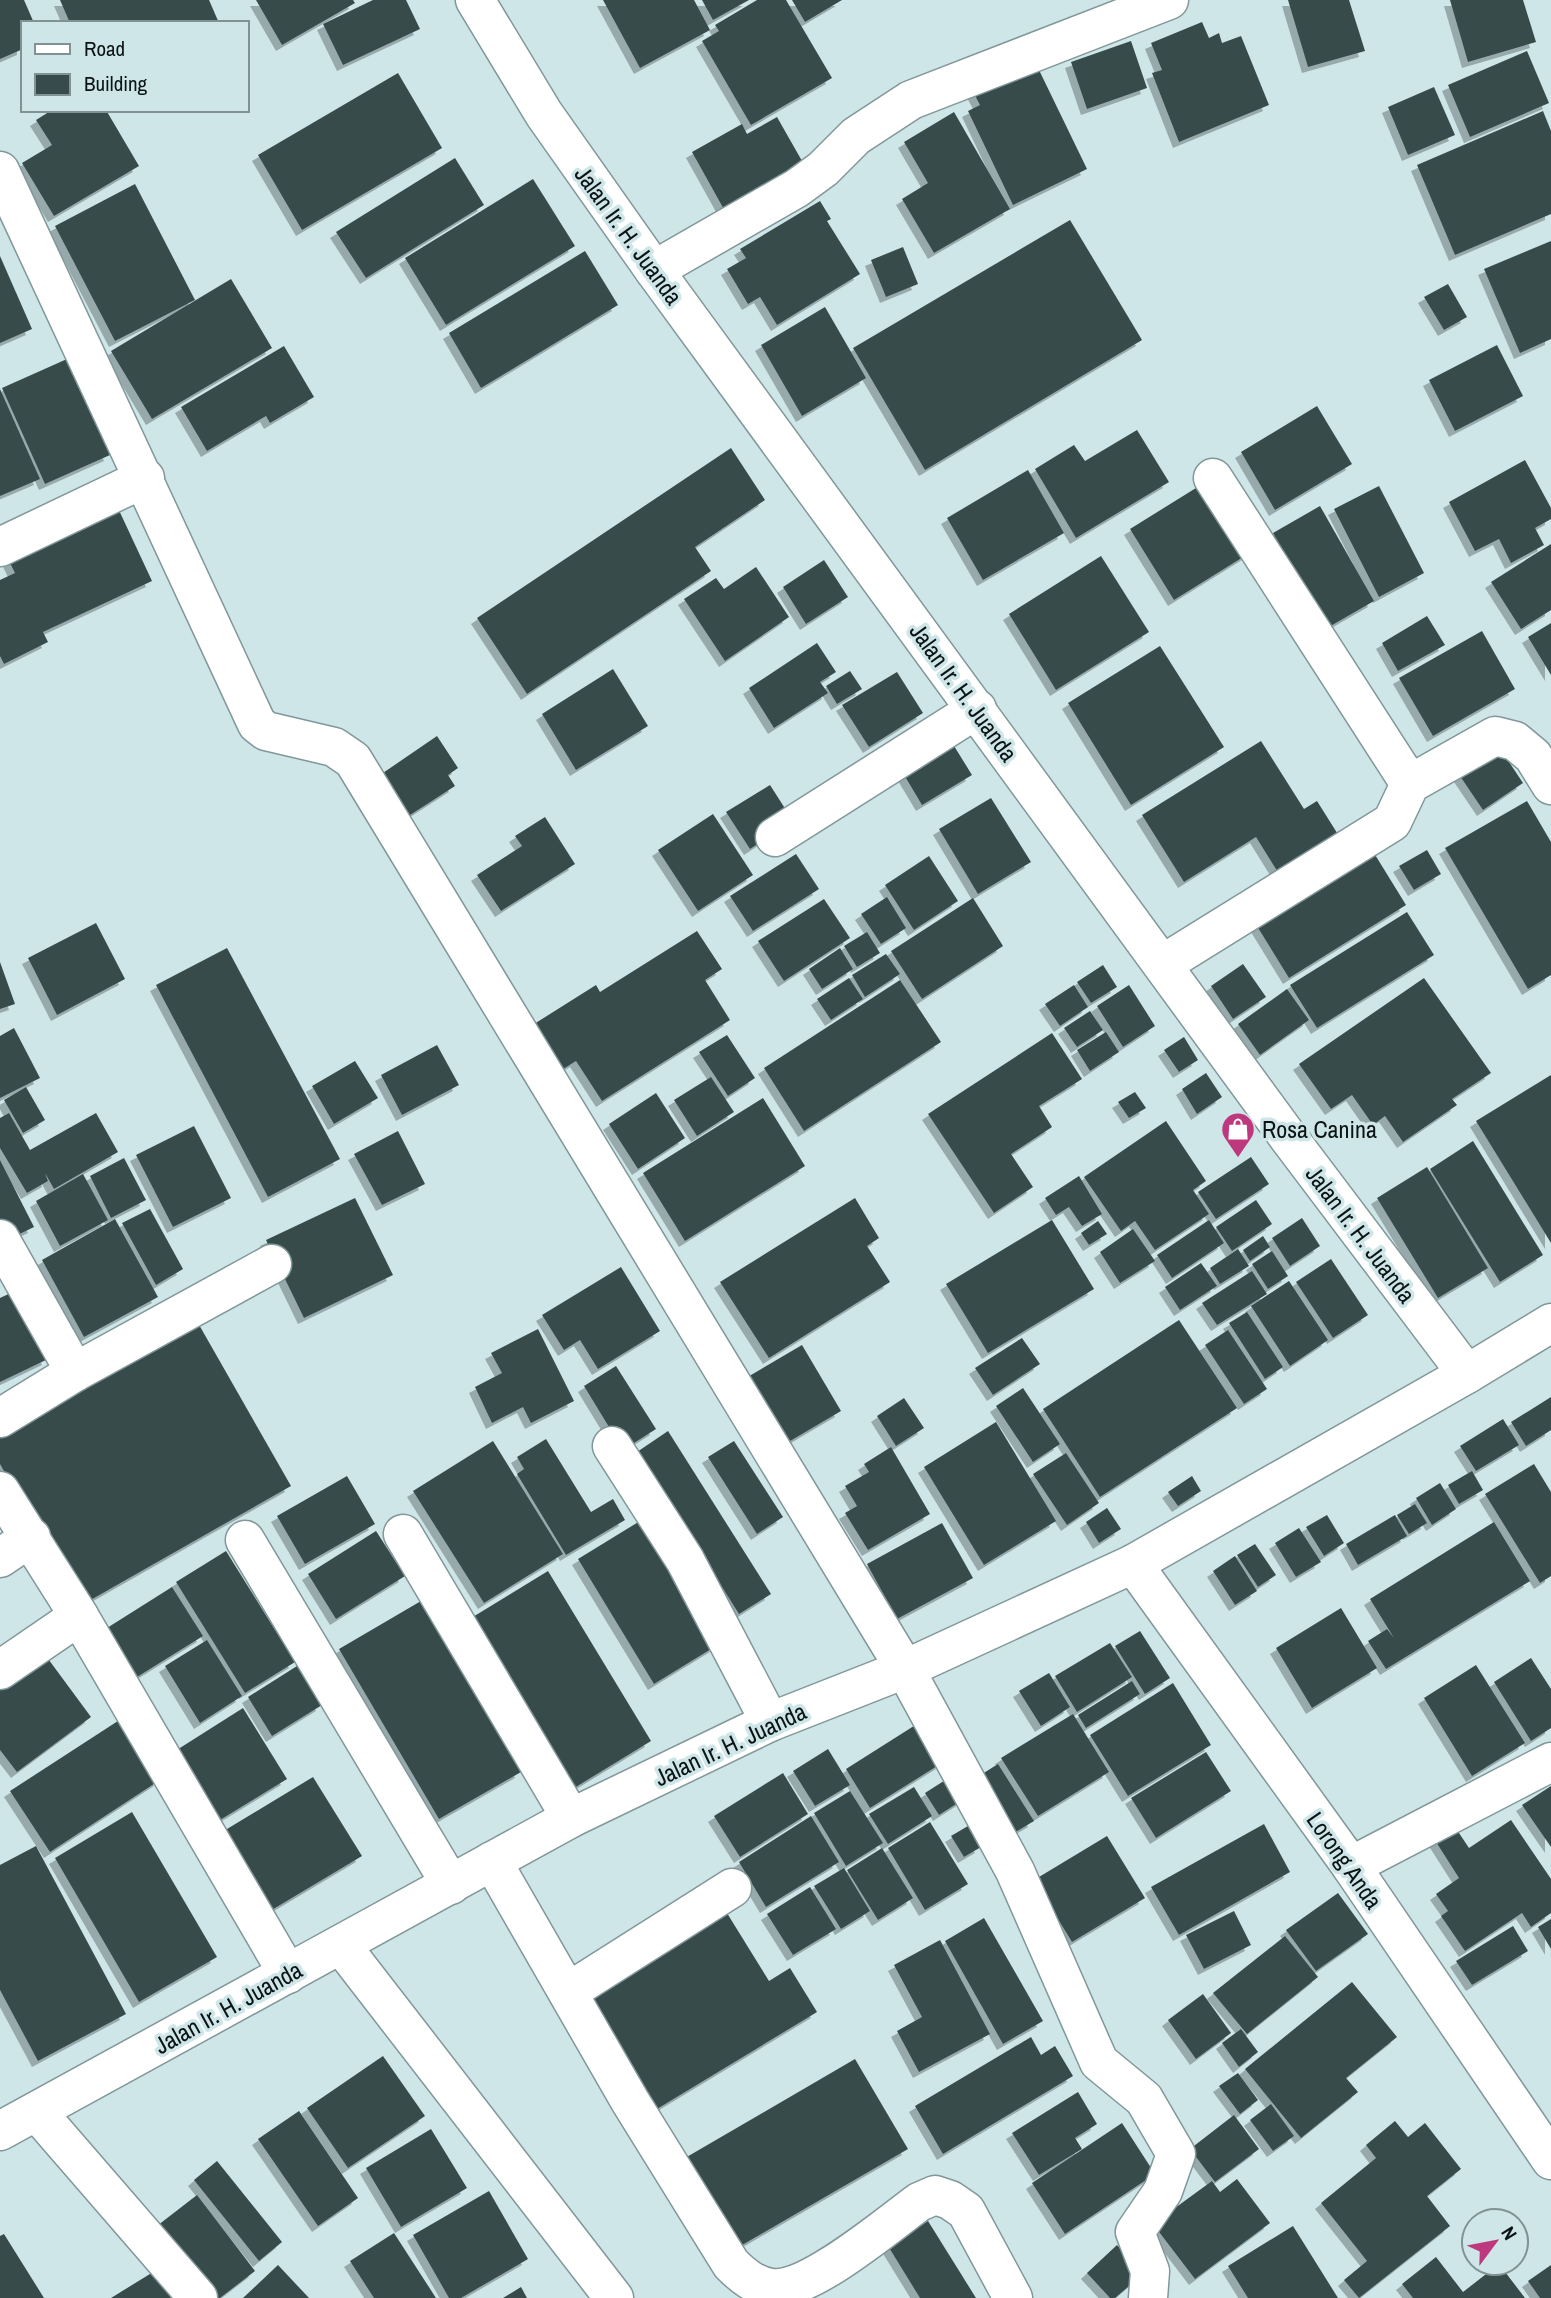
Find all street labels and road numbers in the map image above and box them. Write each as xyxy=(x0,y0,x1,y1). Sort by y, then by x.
street label: Jalan Ir. H. Juanda xyxy=(568,159,690,311)
street label: Jalan Ir. H. Juanda xyxy=(903,616,1025,768)
street label: Jalan Ir. H. Juanda xyxy=(1299,1159,1423,1309)
street label: Jalan Ir. H. Juanda xyxy=(649,1695,811,1793)
street label: Lorong Anda xyxy=(1300,1805,1390,1915)
street label: Jalan Ir. H. Juanda xyxy=(148,1953,308,2061)

